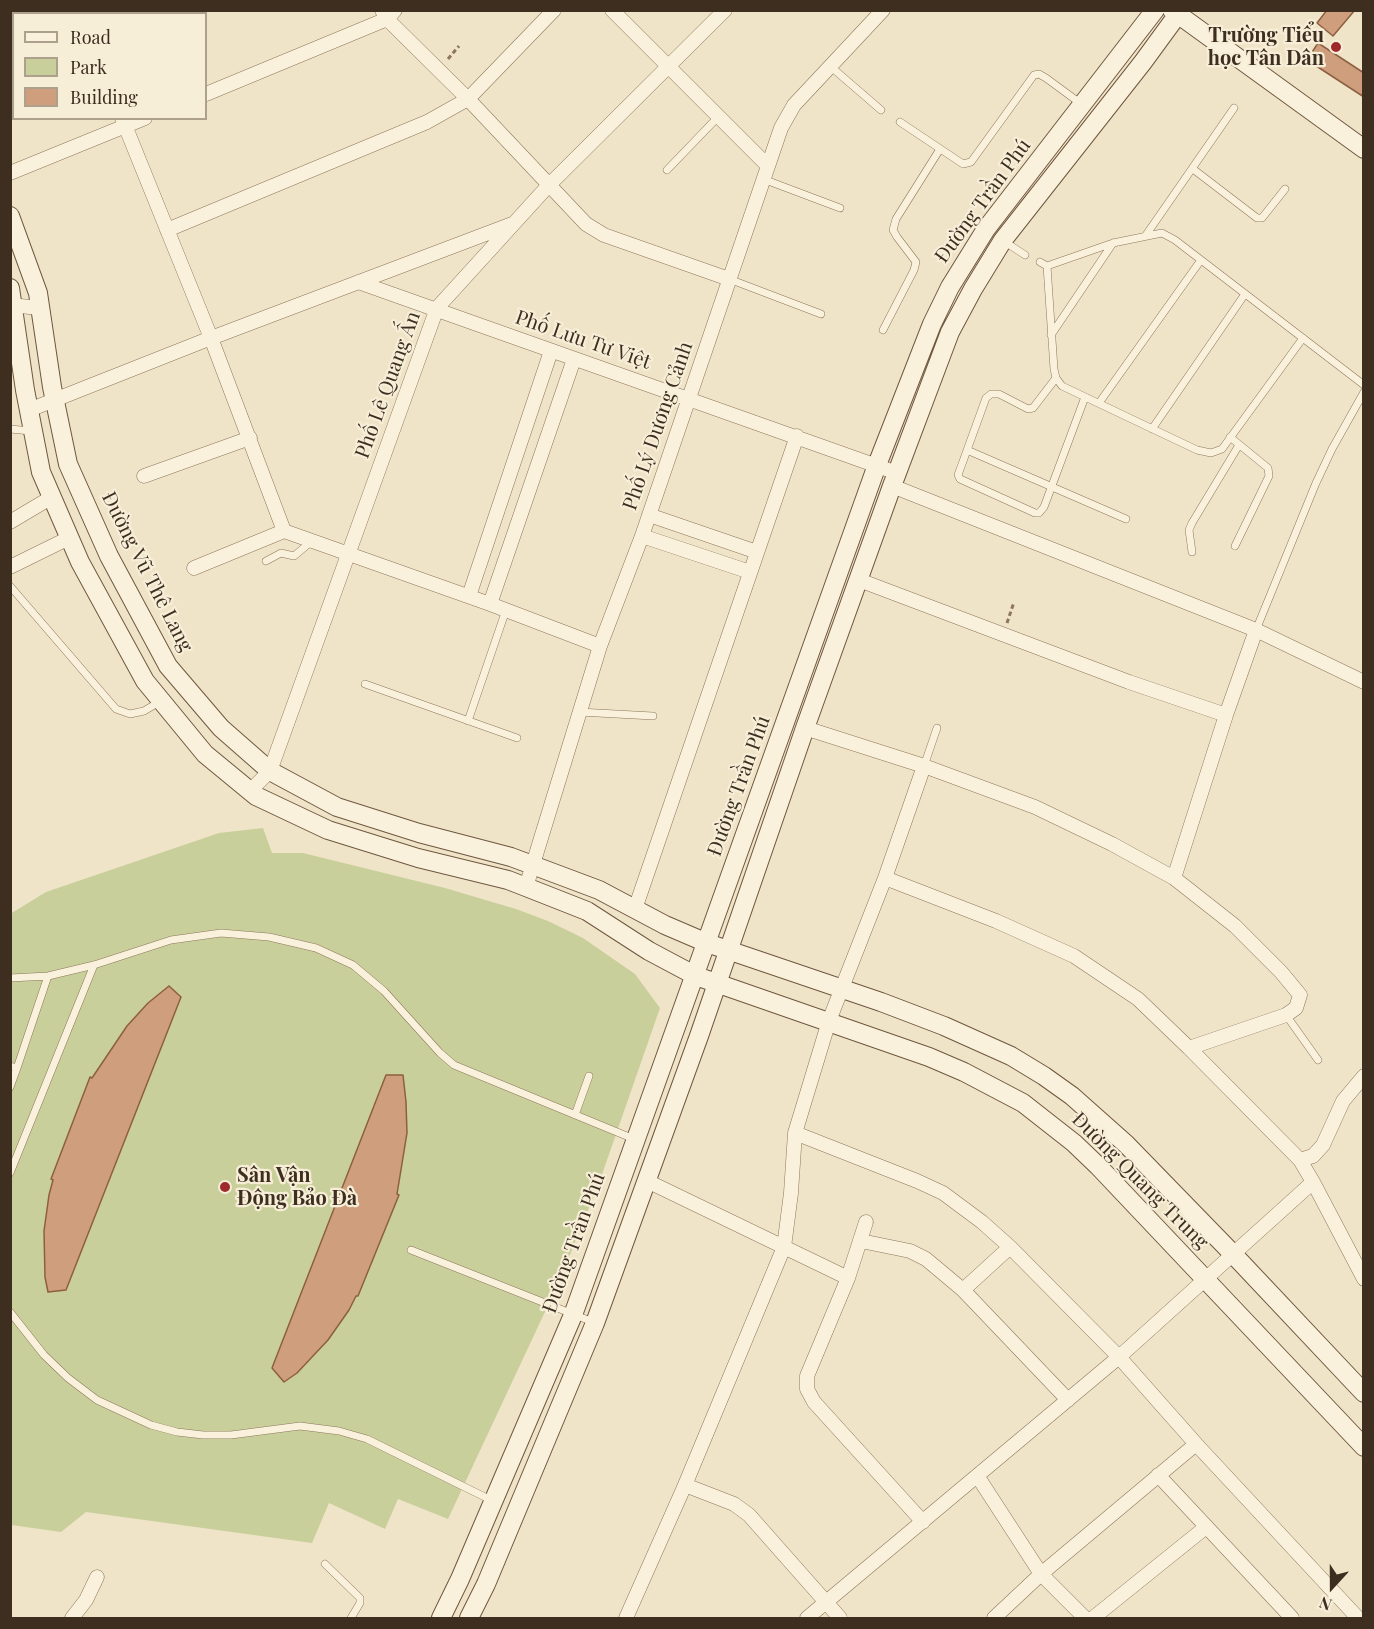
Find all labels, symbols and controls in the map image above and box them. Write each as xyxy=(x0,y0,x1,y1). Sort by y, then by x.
legend xyxy=(12,12,207,120)
place label: Trường Tiểu học Tân Dân xyxy=(1208,24,1324,71)
text: Road xyxy=(70,25,111,49)
marker: Trường Tiểu học Tân Dân xyxy=(1329,40,1343,54)
text: Park xyxy=(70,55,107,79)
text: Building xyxy=(70,85,138,109)
street label: Đường Trần Phú xyxy=(930,134,1036,268)
street label: Phố Lưu Tư Việt xyxy=(512,306,654,374)
street label: Phố Lê Quang Ấn xyxy=(350,308,426,462)
street label: Phố Lý Dương Cảnh xyxy=(618,339,698,513)
street label: Đường Vũ Thê Lang xyxy=(96,488,198,656)
street label: Đường Trần Phú xyxy=(703,713,775,859)
street label: Đường Quang Trung xyxy=(1067,1108,1213,1254)
place label: Sân Vận Động Bảo Đà xyxy=(237,1164,357,1211)
street label: Đường Trần Phú xyxy=(538,1170,610,1316)
marker: Sân Vận Động Bảo Đà xyxy=(218,1180,232,1194)
north arrow xyxy=(1302,1557,1362,1617)
text: N xyxy=(1316,1592,1335,1616)

